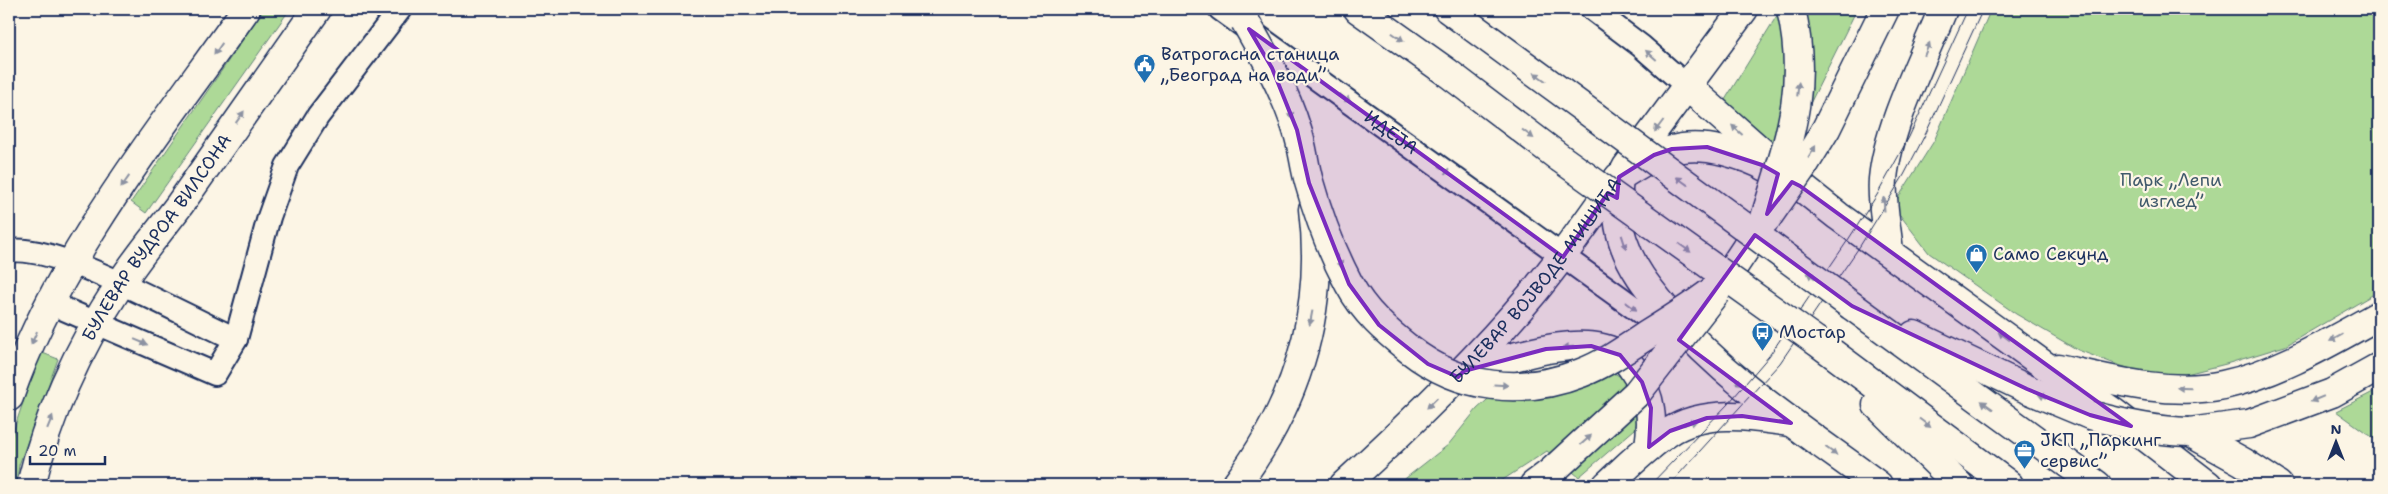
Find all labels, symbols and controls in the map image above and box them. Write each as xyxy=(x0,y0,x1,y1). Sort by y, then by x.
one-way arrow xyxy=(1391,32,1405,42)
one-way arrow xyxy=(213,42,223,56)
place label: Ватрогасна станица „Београд на води” xyxy=(1160,42,1339,87)
one-way arrow xyxy=(1923,42,1931,56)
one-way arrow xyxy=(1646,49,1658,61)
public building icon: Ватрогасна станица „Београд на води” xyxy=(1133,52,1157,83)
one-way arrow xyxy=(1533,72,1547,82)
one-way arrow xyxy=(1794,81,1802,97)
one-way arrow xyxy=(1338,93,1352,103)
one-way arrow xyxy=(1286,105,1294,120)
street label: ИДЕЈА xyxy=(1359,105,1423,160)
one-way arrow xyxy=(235,110,245,124)
one-way arrow xyxy=(1654,119,1664,133)
one-way arrow xyxy=(1730,125,1743,136)
one-way arrow xyxy=(1521,128,1534,139)
street label: БУЛЕВАР ВУДРОА ВИЛСОНА xyxy=(77,129,237,345)
one-way arrow xyxy=(1808,145,1816,159)
one-way arrow xyxy=(1438,165,1451,175)
park label: Парк „Лепи изглед” xyxy=(2120,168,2222,213)
street label: БУЛЕВАР ВОЈВОДЕ МИШИЋА xyxy=(1445,173,1627,389)
one-way arrow xyxy=(120,175,130,189)
one-way arrow xyxy=(1675,176,1689,186)
one-way arrow xyxy=(1880,195,1888,211)
one-way arrow xyxy=(1621,235,1628,250)
shop icon: Само Секунд xyxy=(1965,242,1989,273)
place label: Само Секунд xyxy=(1993,242,2109,266)
one-way arrow xyxy=(1678,243,1692,253)
one-way arrow xyxy=(1335,254,1343,268)
one-way arrow xyxy=(1806,272,1820,282)
one-way arrow xyxy=(1624,301,1637,311)
one-way arrow xyxy=(1306,310,1314,326)
bus stop icon: Мостар xyxy=(1751,320,1775,351)
place label: Мостар xyxy=(1779,320,1846,344)
one-way arrow xyxy=(29,331,37,345)
one-way arrow xyxy=(1997,331,2011,341)
one-way arrow xyxy=(2329,334,2344,342)
one-way arrow xyxy=(134,339,148,347)
one-way arrow xyxy=(1561,343,1577,351)
one-way arrow xyxy=(1729,374,1742,385)
one-way arrow xyxy=(1493,382,1509,390)
one-way arrow xyxy=(2175,383,2191,391)
one-way arrow xyxy=(2038,392,2052,400)
one-way arrow xyxy=(2310,395,2324,403)
one-way arrow xyxy=(1426,397,1438,409)
one-way arrow xyxy=(1980,400,1994,410)
one-way arrow xyxy=(46,415,54,429)
north arrow xyxy=(2310,416,2360,466)
one-way arrow xyxy=(1918,417,1931,428)
one-way arrow xyxy=(1683,418,1698,426)
text: N xyxy=(2330,420,2342,438)
place label: ЈКП „Паркинг сервис” xyxy=(2040,428,2161,473)
scale bar xyxy=(30,434,105,466)
one-way arrow xyxy=(1579,434,1591,446)
office icon: ЈКП „Паркинг сервис” xyxy=(2012,438,2036,469)
text: 20 m xyxy=(38,441,77,461)
one-way arrow xyxy=(1824,446,1837,456)

